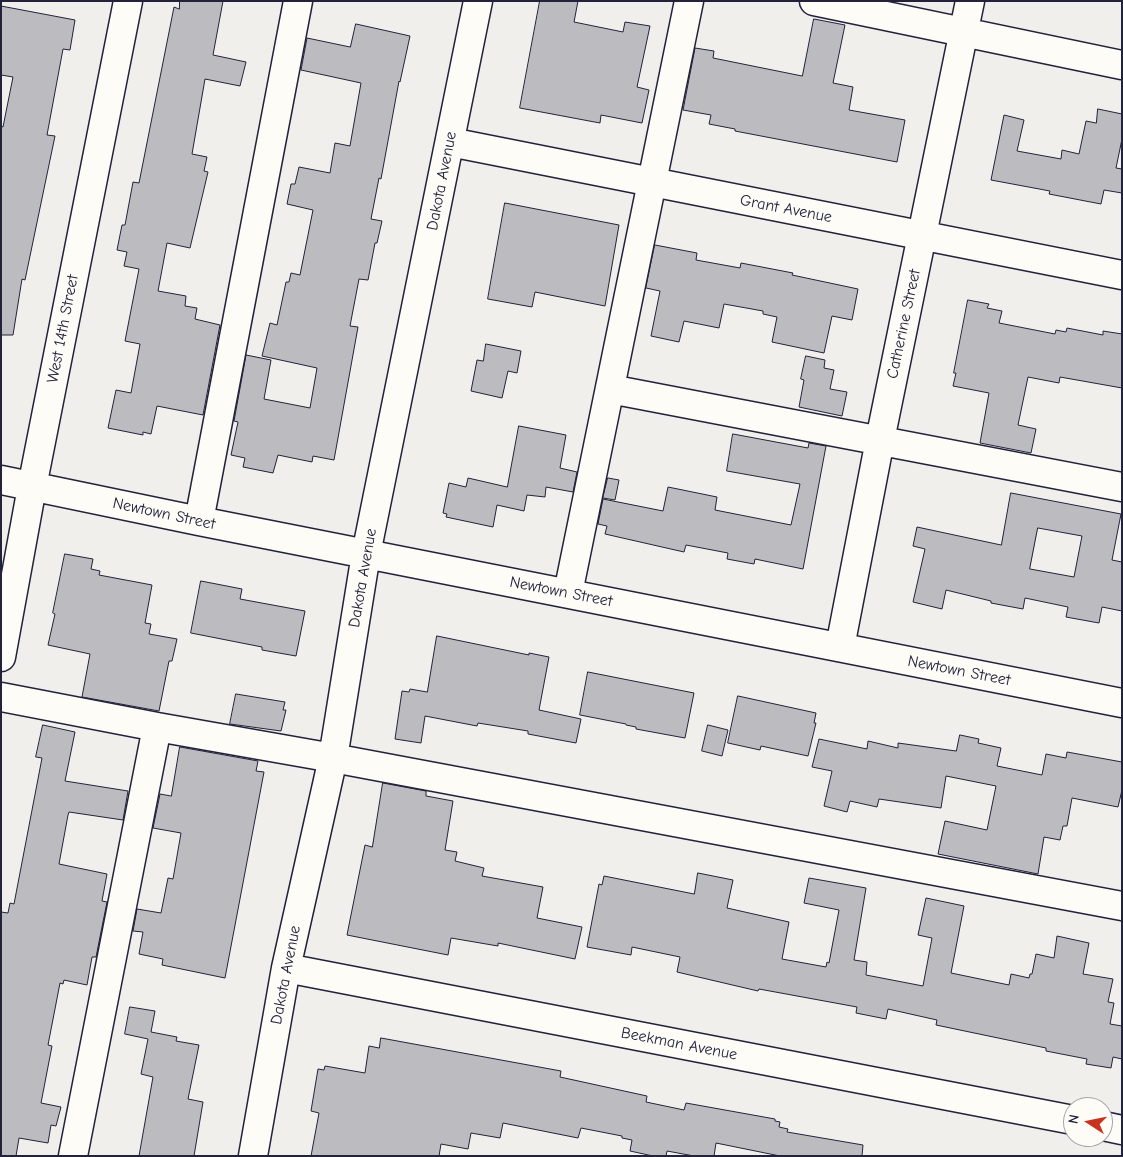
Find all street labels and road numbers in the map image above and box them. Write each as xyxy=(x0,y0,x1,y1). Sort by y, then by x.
street label: Dakota Avenue xyxy=(423,130,461,232)
street label: Grant Avenue xyxy=(738,191,834,227)
street label: Catherine Street xyxy=(883,267,925,381)
street label: West 14th Street xyxy=(43,273,83,385)
street label: Newtown Street xyxy=(111,494,217,534)
street label: Dakota Avenue xyxy=(345,527,381,629)
street label: Newtown Street xyxy=(508,573,614,611)
street label: Newtown Street xyxy=(906,652,1012,690)
street label: Dakota Avenue xyxy=(267,924,305,1026)
street label: Beekman Avenue xyxy=(619,1023,739,1065)

